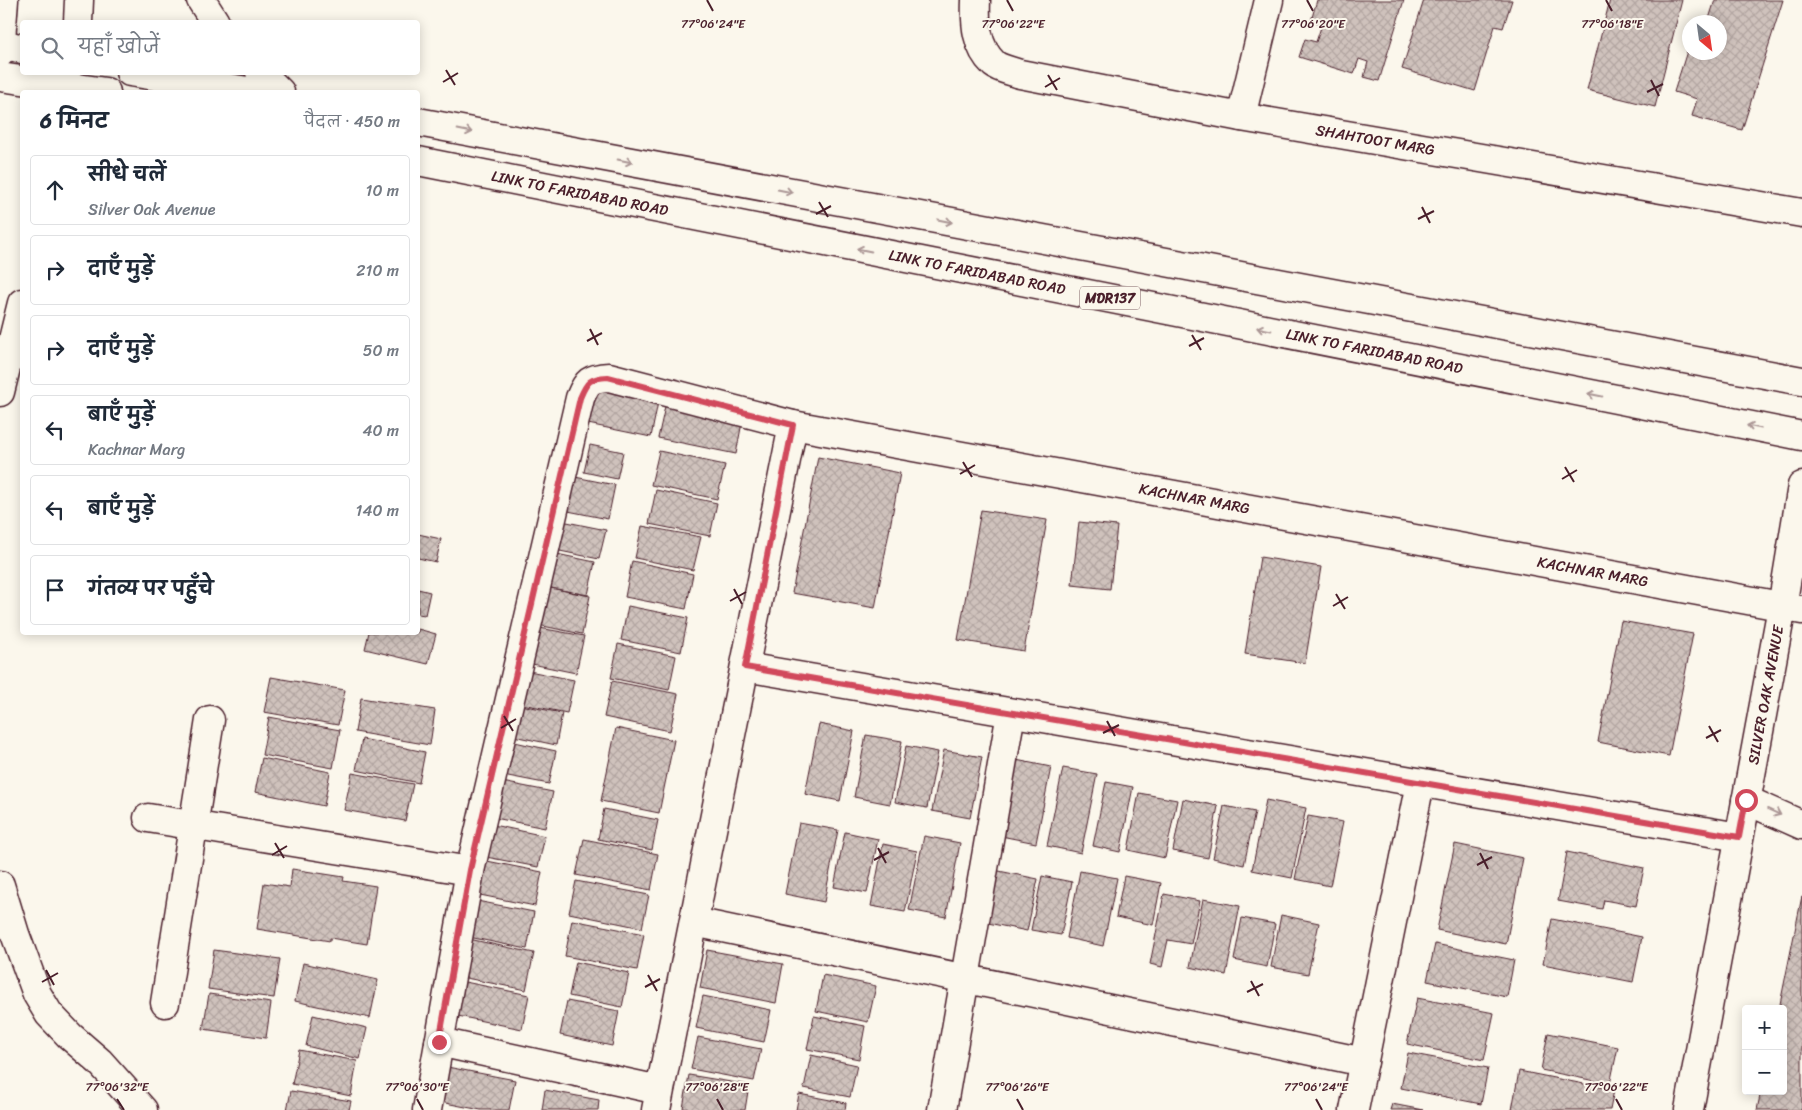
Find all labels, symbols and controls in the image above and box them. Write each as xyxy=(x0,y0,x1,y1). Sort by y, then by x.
text: 77°06'24"E xyxy=(681,13,746,35)
text: 77°06'22"E xyxy=(981,13,1046,35)
text: 77°06'20"E xyxy=(1281,13,1346,35)
text: 77°06'18"E xyxy=(1581,13,1644,35)
north arrow xyxy=(1682,15,1727,60)
search box xyxy=(20,20,420,75)
text: यहाँ खोजें xyxy=(78,30,160,63)
icon: search xyxy=(38,34,66,62)
text: 6 मिनट xyxy=(40,102,108,140)
text: पैदल · 450 m xyxy=(304,107,400,136)
street label: SHAHTOOT MARG xyxy=(1314,117,1437,163)
one-way arrow xyxy=(457,127,473,136)
one-way arrow xyxy=(617,157,633,166)
text: सीधे चलें xyxy=(88,158,166,191)
street label: LINK TO FARIDABAD ROAD xyxy=(489,163,671,223)
icon: ahead xyxy=(41,176,69,204)
text: 10 m xyxy=(366,176,399,205)
one-way arrow xyxy=(776,186,792,196)
text: Silver Oak Avenue xyxy=(88,195,216,224)
one-way arrow xyxy=(936,216,952,226)
street label: LINK TO FARIDABAD ROAD xyxy=(886,242,1068,302)
one-way arrow xyxy=(857,244,873,254)
text: दाएँ मुड़ें xyxy=(88,252,154,285)
icon: right xyxy=(41,256,69,284)
text: 210 m xyxy=(356,256,399,285)
road number: MDR137 xyxy=(1080,286,1140,310)
street label: LINK TO FARIDABAD ROAD xyxy=(1284,321,1465,381)
one-way arrow xyxy=(1256,324,1272,333)
text: दाएँ मुड़ें xyxy=(88,332,154,365)
icon: right xyxy=(41,336,69,364)
text: 50 m xyxy=(363,336,399,365)
one-way arrow xyxy=(1587,390,1603,399)
text: बाएँ मुड़ें xyxy=(88,398,155,431)
icon: left xyxy=(41,416,69,444)
text: 40 m xyxy=(362,416,399,445)
one-way arrow xyxy=(1747,421,1763,431)
text: Kachnar Marg xyxy=(88,435,185,464)
street label: KACHNAR MARG xyxy=(1137,476,1252,522)
text: बाएँ मुड़ें xyxy=(88,492,155,525)
icon: left xyxy=(41,496,69,524)
text: 140 m xyxy=(356,496,399,525)
street label: KACHNAR MARG xyxy=(1535,549,1650,595)
text: गंतव्य पर पहुँचे xyxy=(88,572,213,605)
icon: arrive xyxy=(41,576,69,604)
street label: SILVER OAK AVENUE xyxy=(1740,622,1792,767)
route start xyxy=(1735,789,1758,812)
one-way arrow xyxy=(1766,808,1781,818)
map controls xyxy=(1742,1005,1787,1095)
button: + xyxy=(1742,1005,1787,1050)
route end xyxy=(428,1031,451,1054)
button: − xyxy=(1742,1050,1787,1095)
text: 77°06'32"E xyxy=(86,1076,150,1098)
text: 77°06'30"E xyxy=(385,1076,450,1098)
text: 77°06'28"E xyxy=(685,1076,750,1098)
text: 77°06'26"E xyxy=(985,1076,1050,1098)
text: 77°06'24"E xyxy=(1284,1076,1349,1098)
text: 77°06'22"E xyxy=(1584,1076,1649,1098)

